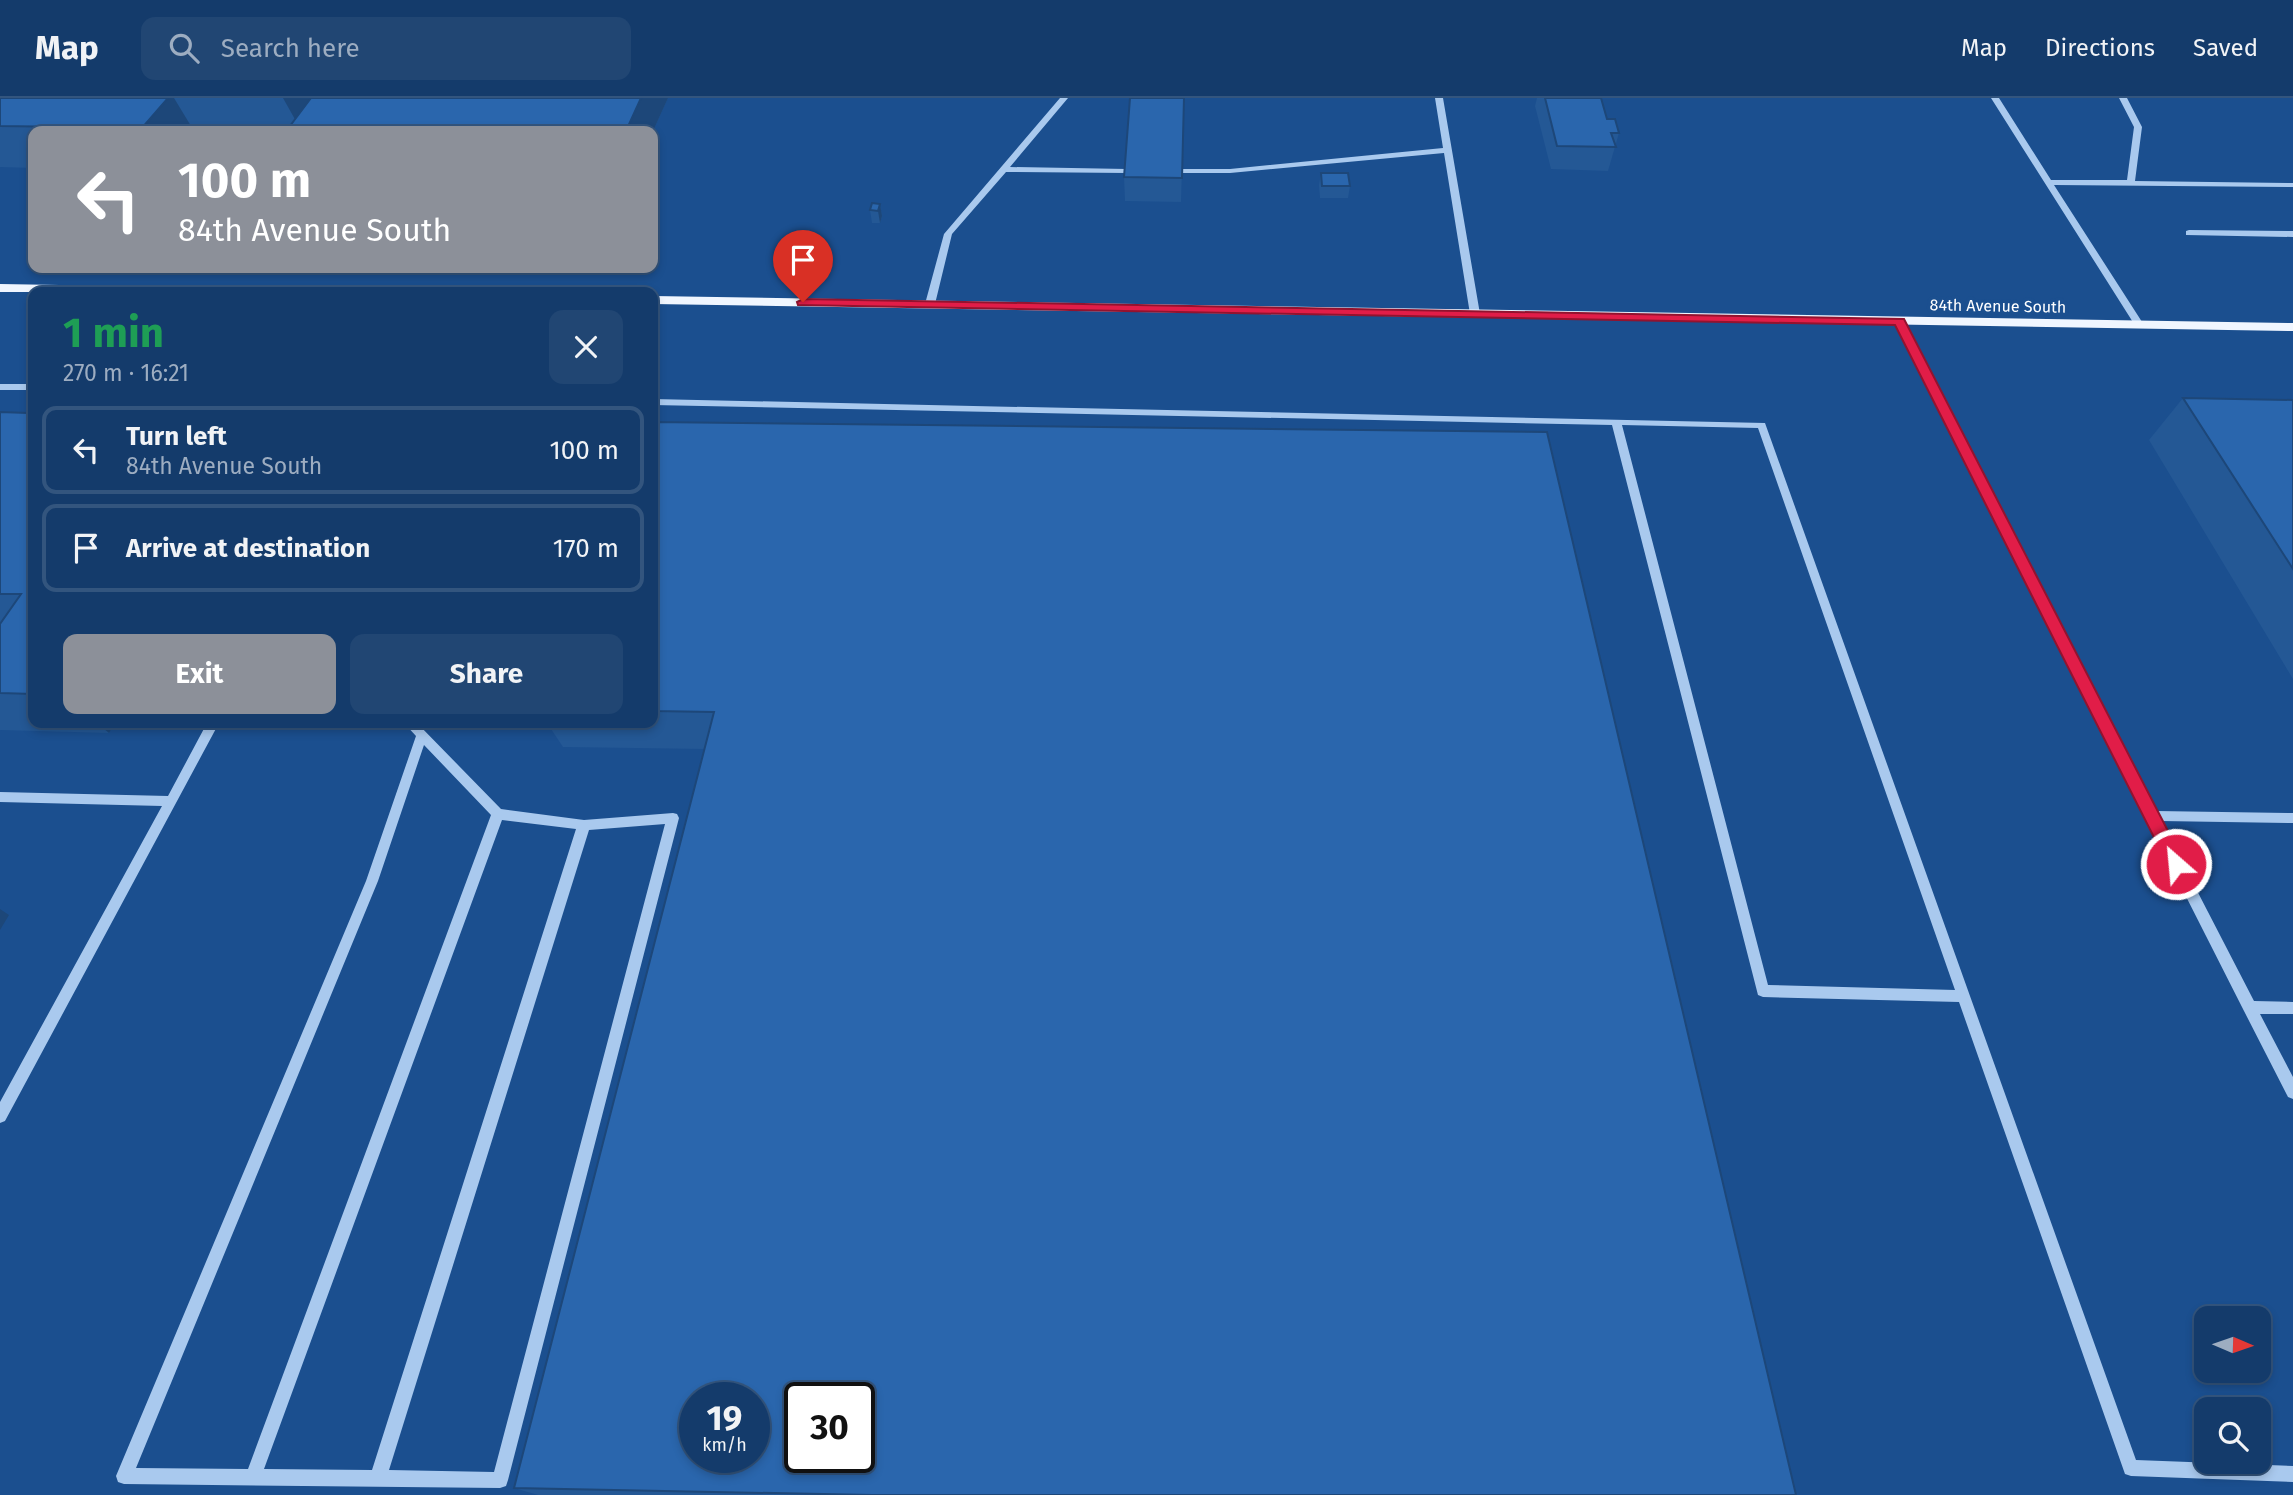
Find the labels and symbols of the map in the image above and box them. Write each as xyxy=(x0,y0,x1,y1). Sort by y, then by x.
pin xyxy=(773,230,833,302)
street label: 84th Avenue South xyxy=(1930,295,2066,317)
position arrow xyxy=(2139,827,2213,901)
north arrow xyxy=(2194,1306,2272,1382)
speed limit sign: 30 xyxy=(784,1382,875,1473)

